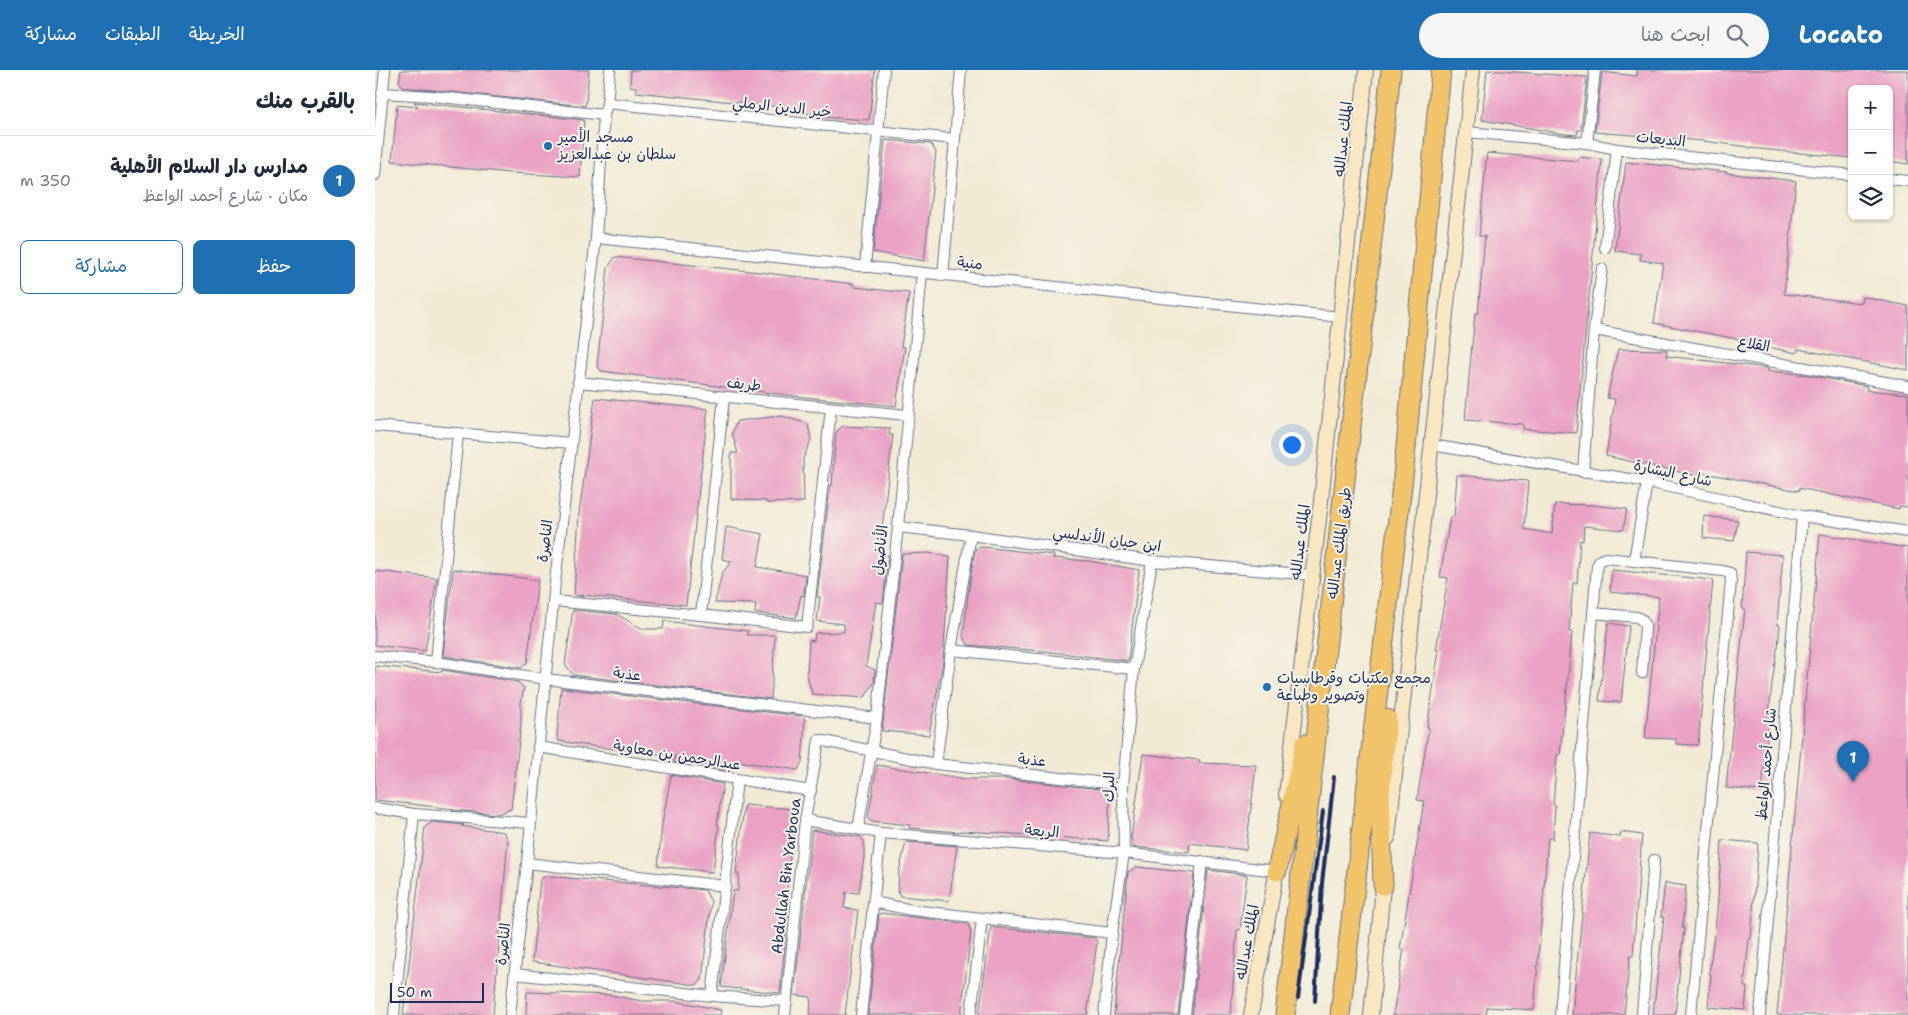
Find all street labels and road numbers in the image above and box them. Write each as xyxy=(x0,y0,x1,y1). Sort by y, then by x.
street label: خير الدين الرملي xyxy=(731,92,833,125)
street label: الملك عبدالله xyxy=(1329,100,1357,178)
street label: البديعات xyxy=(1635,126,1687,152)
street label: منية xyxy=(956,252,984,274)
street label: القلاع xyxy=(1736,331,1772,357)
street label: طريف xyxy=(726,372,762,396)
street label: شارع البشارة xyxy=(1632,455,1714,491)
street label: طريق الملك عبدالله xyxy=(1322,486,1356,600)
street label: الملك عبدالله xyxy=(1285,503,1315,581)
street label: الناصرة xyxy=(532,519,558,563)
street label: ابن حيان الأندلسي xyxy=(1051,521,1162,559)
street label: الأناضول xyxy=(867,524,893,576)
street label: عذبة xyxy=(612,662,642,686)
street label: شارع أحمد الواعظ xyxy=(1751,707,1781,821)
street label: عبدالرحمن بن معاوية xyxy=(612,735,742,775)
street label: عذبة xyxy=(1017,749,1047,771)
street label: البرك xyxy=(1098,771,1120,803)
street label: Abdullah Bin Yarboua xyxy=(767,796,806,955)
street label: الريعة xyxy=(1024,820,1060,842)
street label: الملك عبدالله xyxy=(1231,903,1263,981)
street label: الناصرة xyxy=(491,922,515,966)

